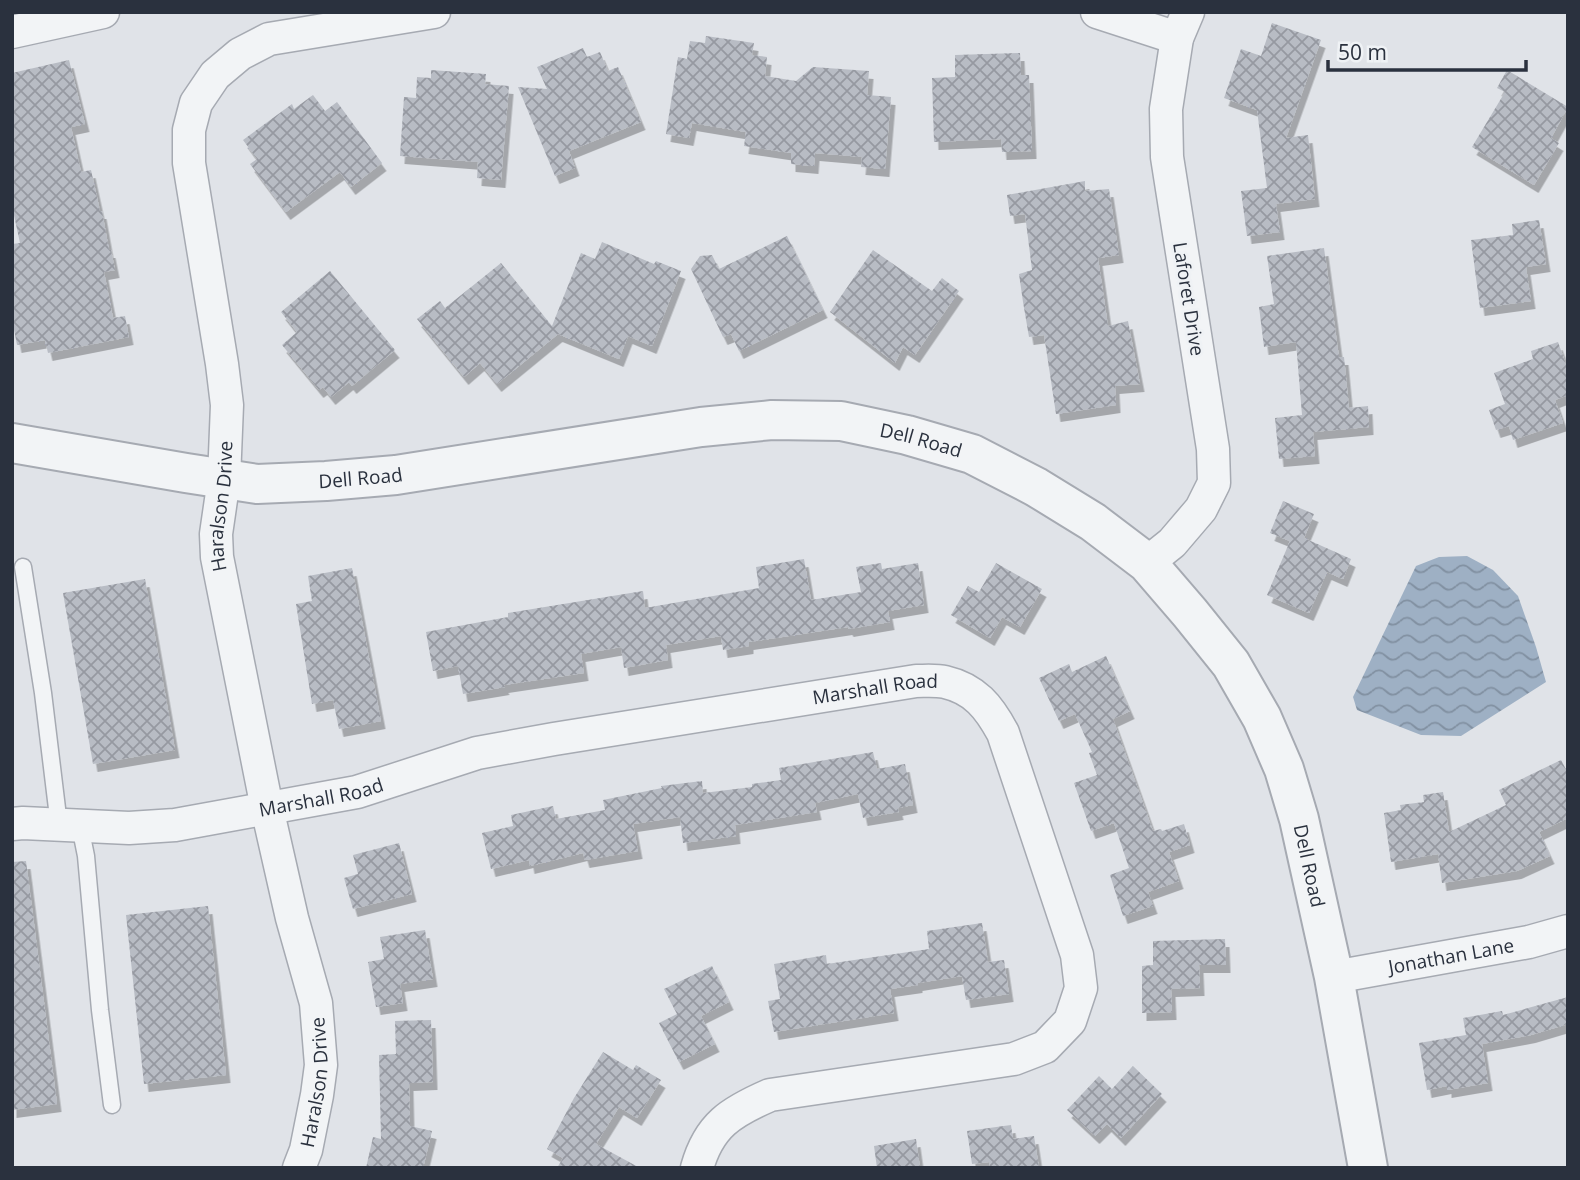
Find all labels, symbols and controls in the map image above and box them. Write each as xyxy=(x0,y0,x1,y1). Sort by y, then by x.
scale bar xyxy=(1328,28,1526,72)
text: 50 m xyxy=(1338,38,1387,66)
street label: Laforet Drive xyxy=(1167,240,1211,358)
street label: Dell Road xyxy=(877,417,965,463)
street label: Haralson Drive xyxy=(202,440,239,574)
street label: Dell Road xyxy=(318,461,404,494)
street label: Marshall Road xyxy=(811,668,938,710)
street label: Marshall Road xyxy=(257,771,387,823)
street label: Dell Road xyxy=(1288,822,1331,910)
street label: Jonathan Lane xyxy=(1384,932,1516,980)
street label: Haralson Drive xyxy=(294,1016,334,1150)

